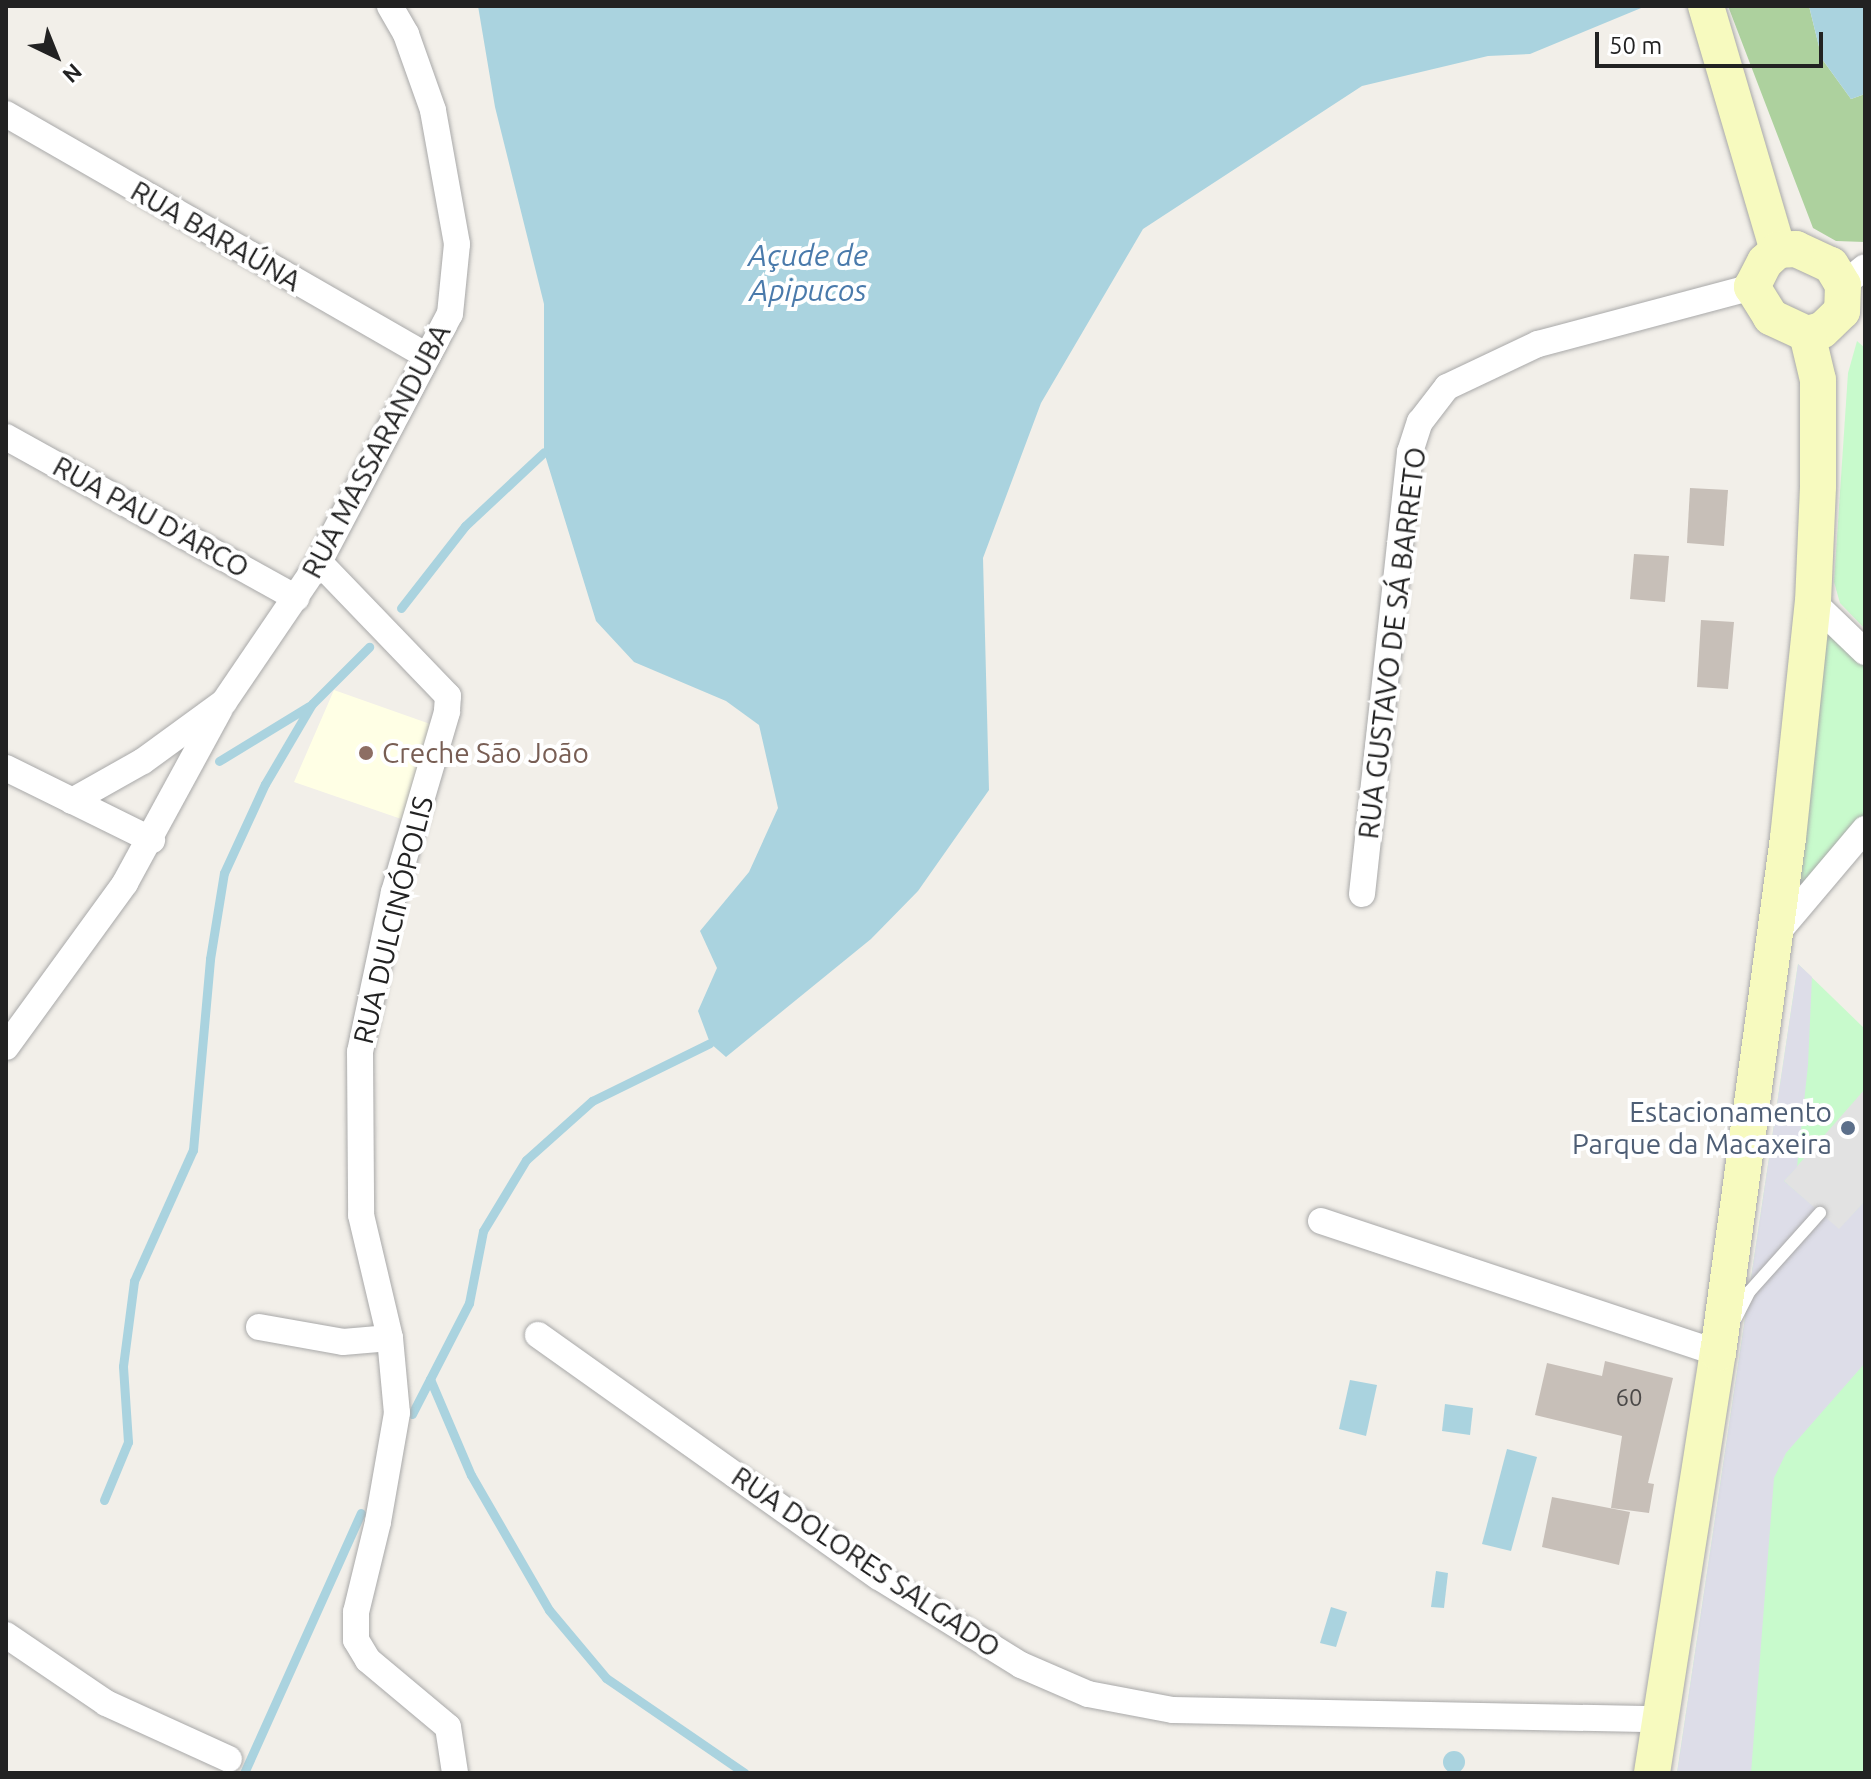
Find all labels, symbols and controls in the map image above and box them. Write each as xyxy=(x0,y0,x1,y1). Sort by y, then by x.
north arrow xyxy=(16,16,96,96)
scale bar xyxy=(1599,16,1827,66)
text: 50 m xyxy=(1609,32,1662,59)
text: N xyxy=(58,59,87,89)
street label: RUA BARAÚNA xyxy=(125,174,307,298)
water label: Açude de Apipucos xyxy=(748,237,868,308)
street label: RUA MASSARANDUBA xyxy=(295,318,457,584)
street label: RUA GUSTAVO DE SÁ BARRETO xyxy=(1351,445,1433,841)
street label: RUA PAU D'ARCO xyxy=(47,449,255,585)
place label: Creche São João xyxy=(382,736,589,770)
marker: Creche São João xyxy=(357,744,375,762)
street label: RUA DULCINÓPOLIS xyxy=(346,793,440,1047)
place label: Estacionamento Parque da Macaxeira xyxy=(1572,1095,1832,1161)
marker: Estacionamento Parque da Macaxeira xyxy=(1839,1119,1857,1137)
house number: 60 xyxy=(1615,1384,1643,1412)
street label: RUA DOLORES SALGADO xyxy=(725,1460,1007,1664)

